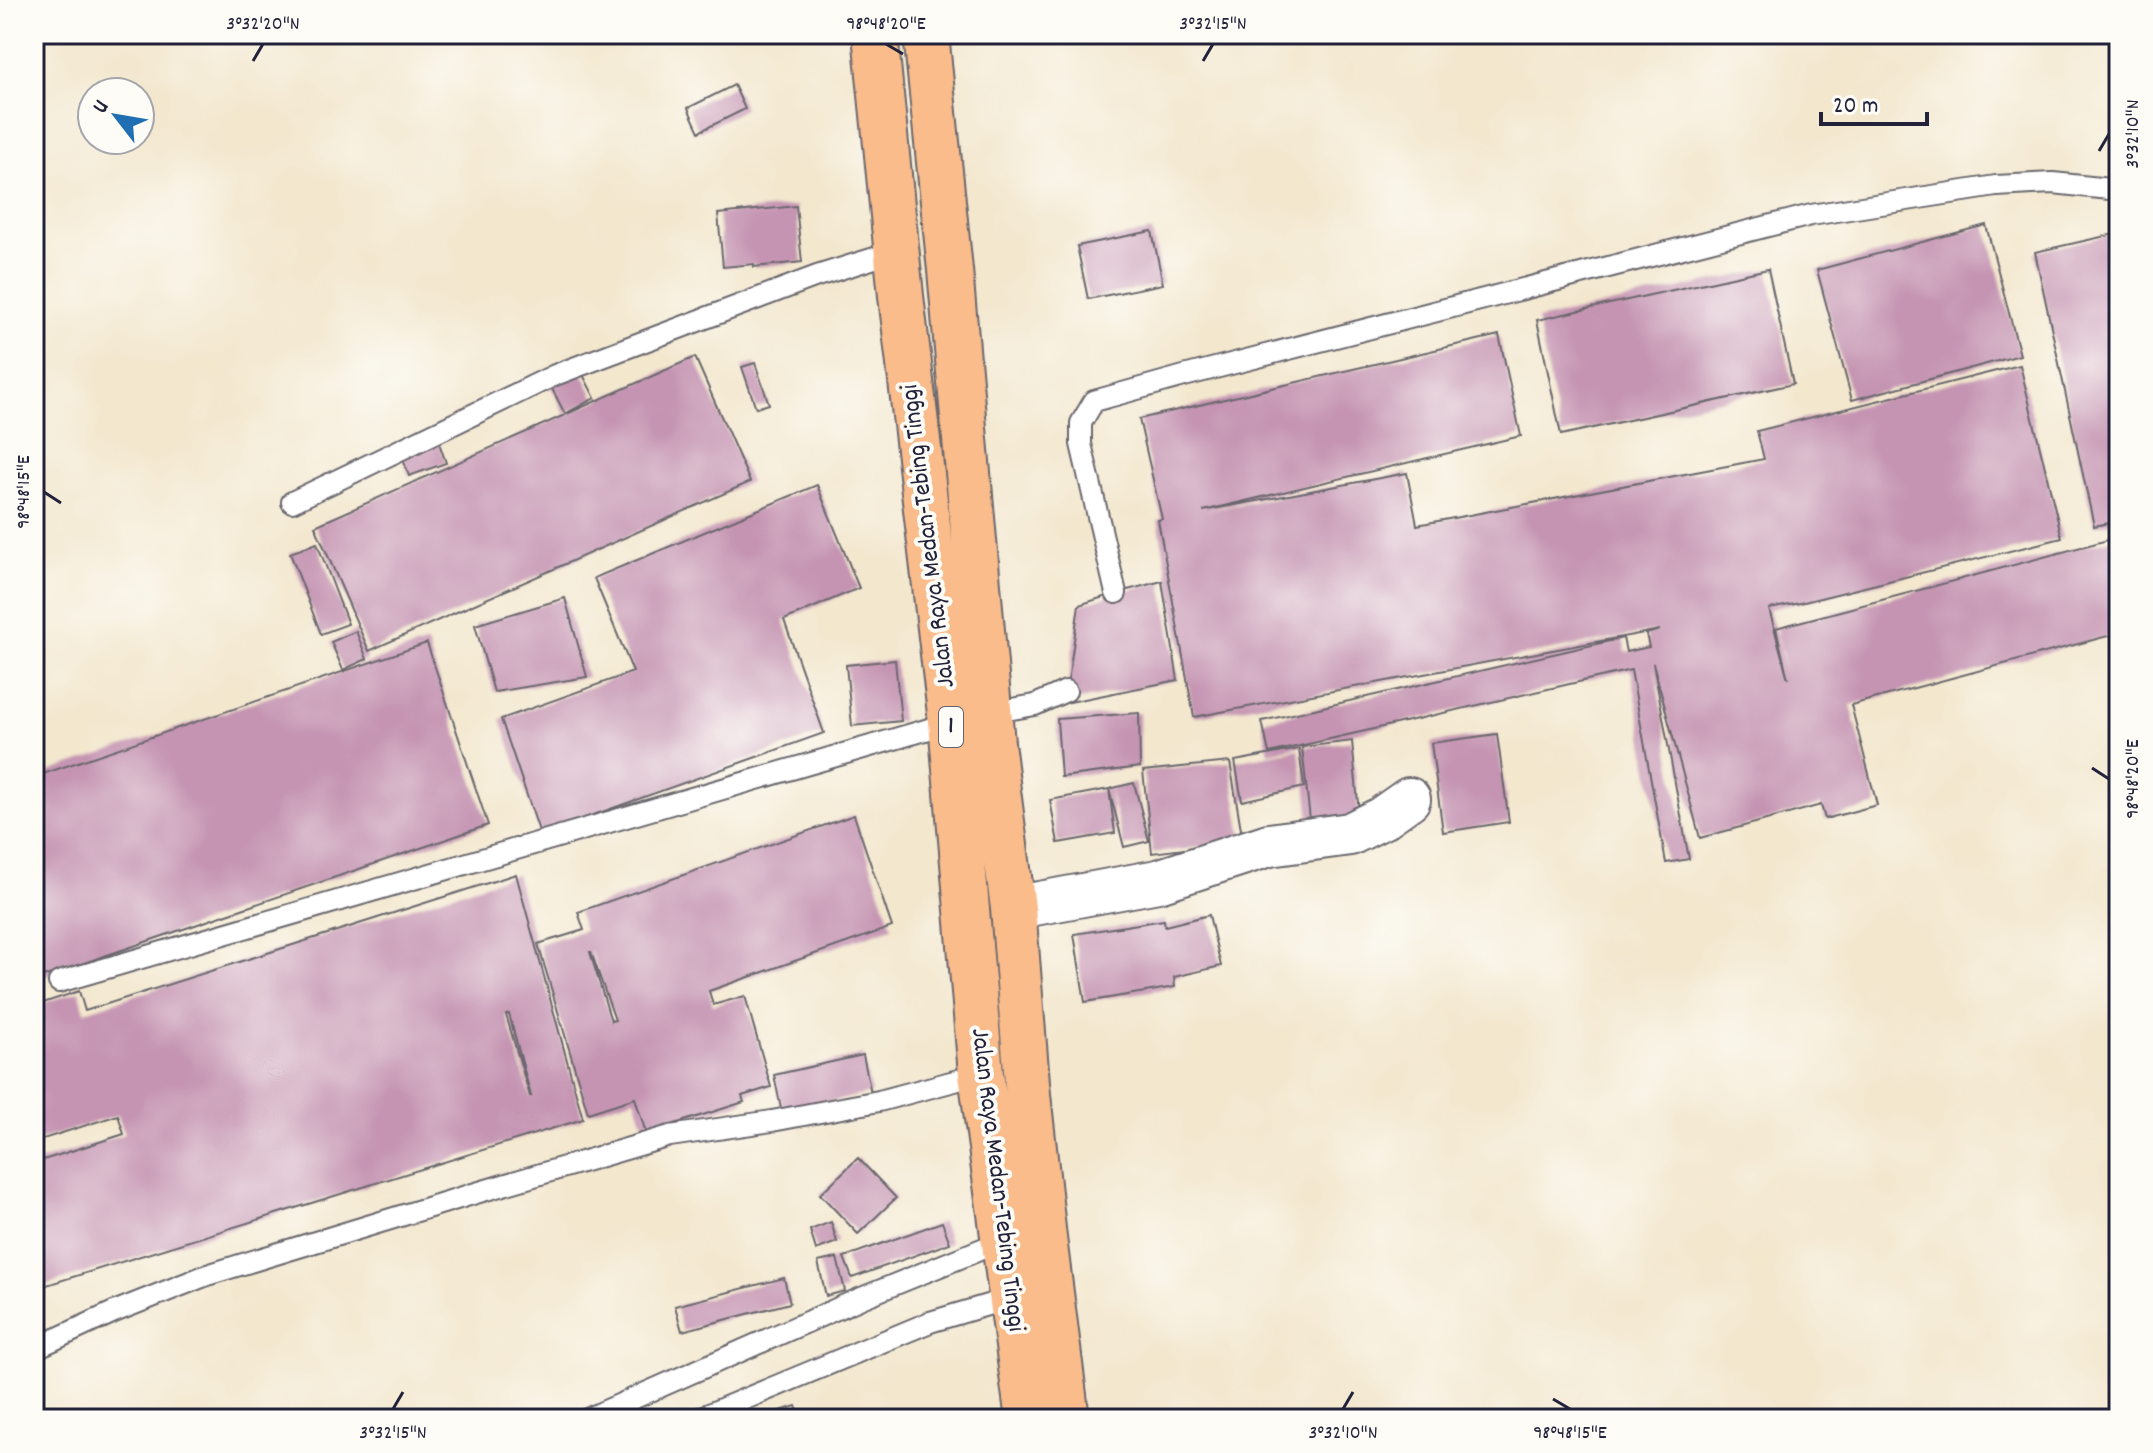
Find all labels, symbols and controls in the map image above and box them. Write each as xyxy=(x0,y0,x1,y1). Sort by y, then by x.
text: 3°32'20"N xyxy=(226,11,300,39)
text: 98°48'20"E xyxy=(846,11,926,39)
text: 3°32'15"N xyxy=(1179,11,1247,39)
north arrow xyxy=(76,76,156,156)
scale bar xyxy=(1821,76,1927,126)
text: 20 m xyxy=(1833,90,1879,124)
text: U xyxy=(86,95,118,120)
text: 3°32'10"N xyxy=(2120,99,2148,169)
street label: Jalan Raya Medan-Tebing Tinggi xyxy=(892,382,966,690)
text: 98°48'15"E xyxy=(11,455,39,529)
road number: 1 xyxy=(939,707,963,747)
text: 98°48'20"E xyxy=(2120,739,2148,819)
street label: Jalan Raya Medan-Tebing Tinggi xyxy=(960,1026,1034,1334)
text: 3°32'15"N xyxy=(359,1420,427,1448)
text: 3°32'10"N xyxy=(1308,1420,1378,1448)
text: 98°48'15"E xyxy=(1533,1420,1607,1448)

